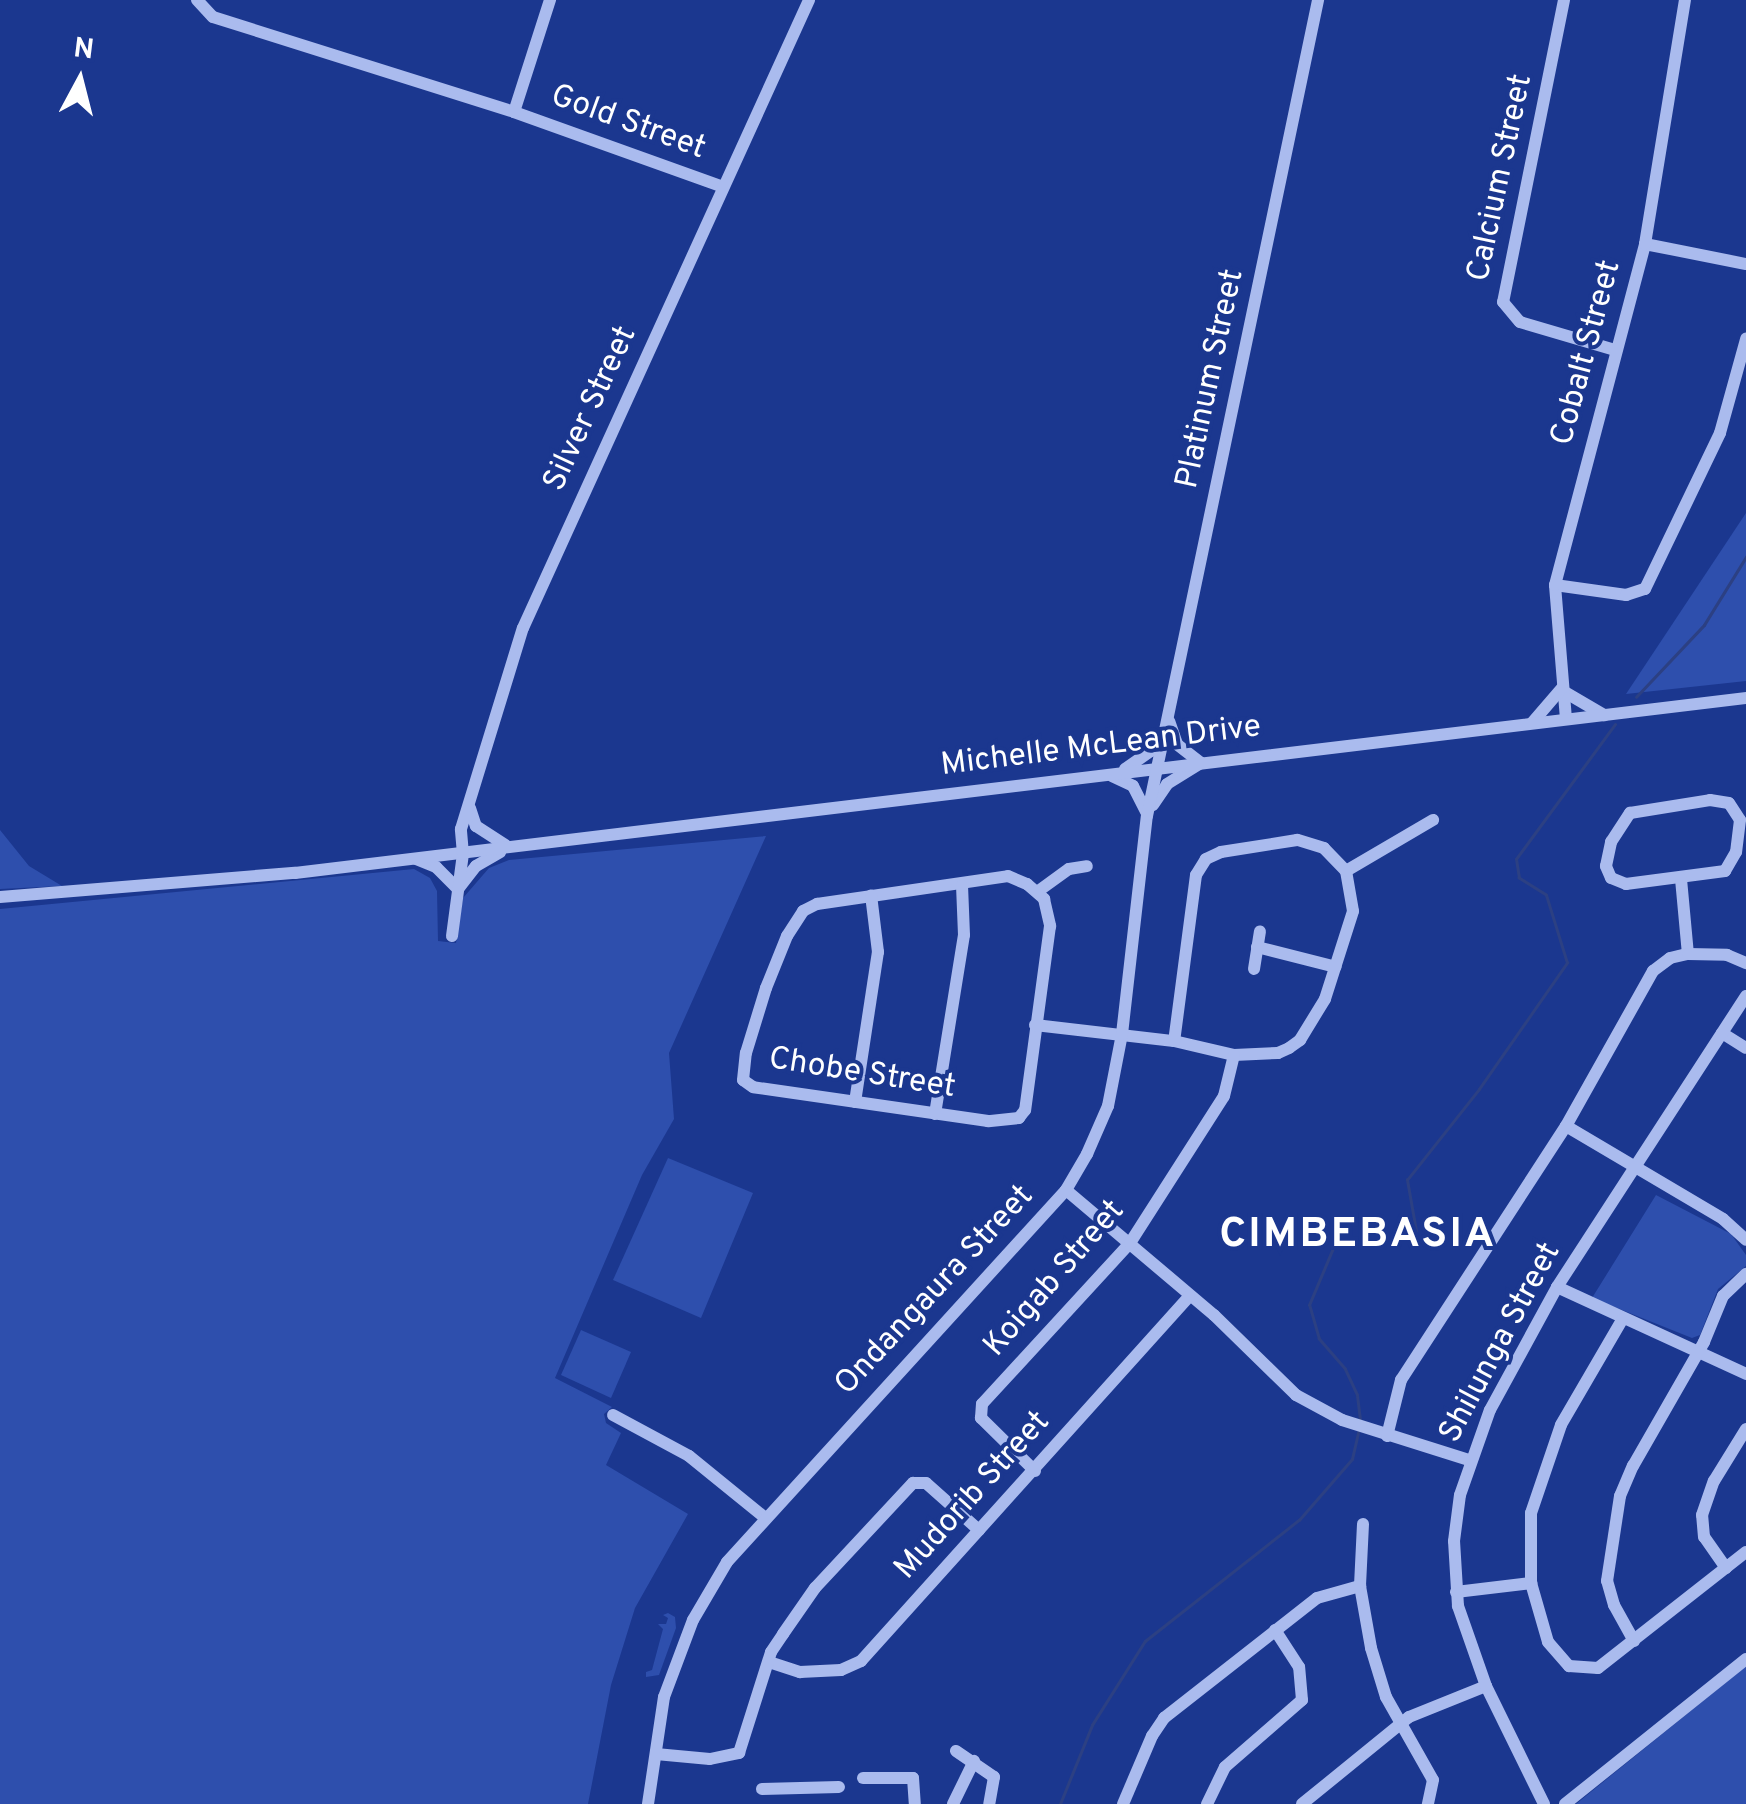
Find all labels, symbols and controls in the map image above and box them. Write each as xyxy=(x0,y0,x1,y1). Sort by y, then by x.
north arrow xyxy=(30,30,130,130)
text: N xyxy=(71,31,96,69)
street label: Calcium Street xyxy=(1460,71,1542,285)
street label: Gold Street xyxy=(545,77,711,169)
street label: Cobalt Street xyxy=(1544,256,1630,450)
street label: Platinum Street xyxy=(1169,266,1253,492)
street label: Silver Street xyxy=(536,320,646,498)
street label: Michelle McLean Drive xyxy=(939,708,1263,786)
street label: Chobe Street xyxy=(766,1040,958,1108)
street label: Ondangaura Street xyxy=(828,1178,1042,1404)
street label: Koigab Street xyxy=(977,1193,1133,1365)
district label: CIMBEBASIA xyxy=(1219,1211,1497,1261)
street label: Shilunga Street xyxy=(1432,1236,1570,1450)
street label: Mudorib Street xyxy=(887,1404,1059,1588)

